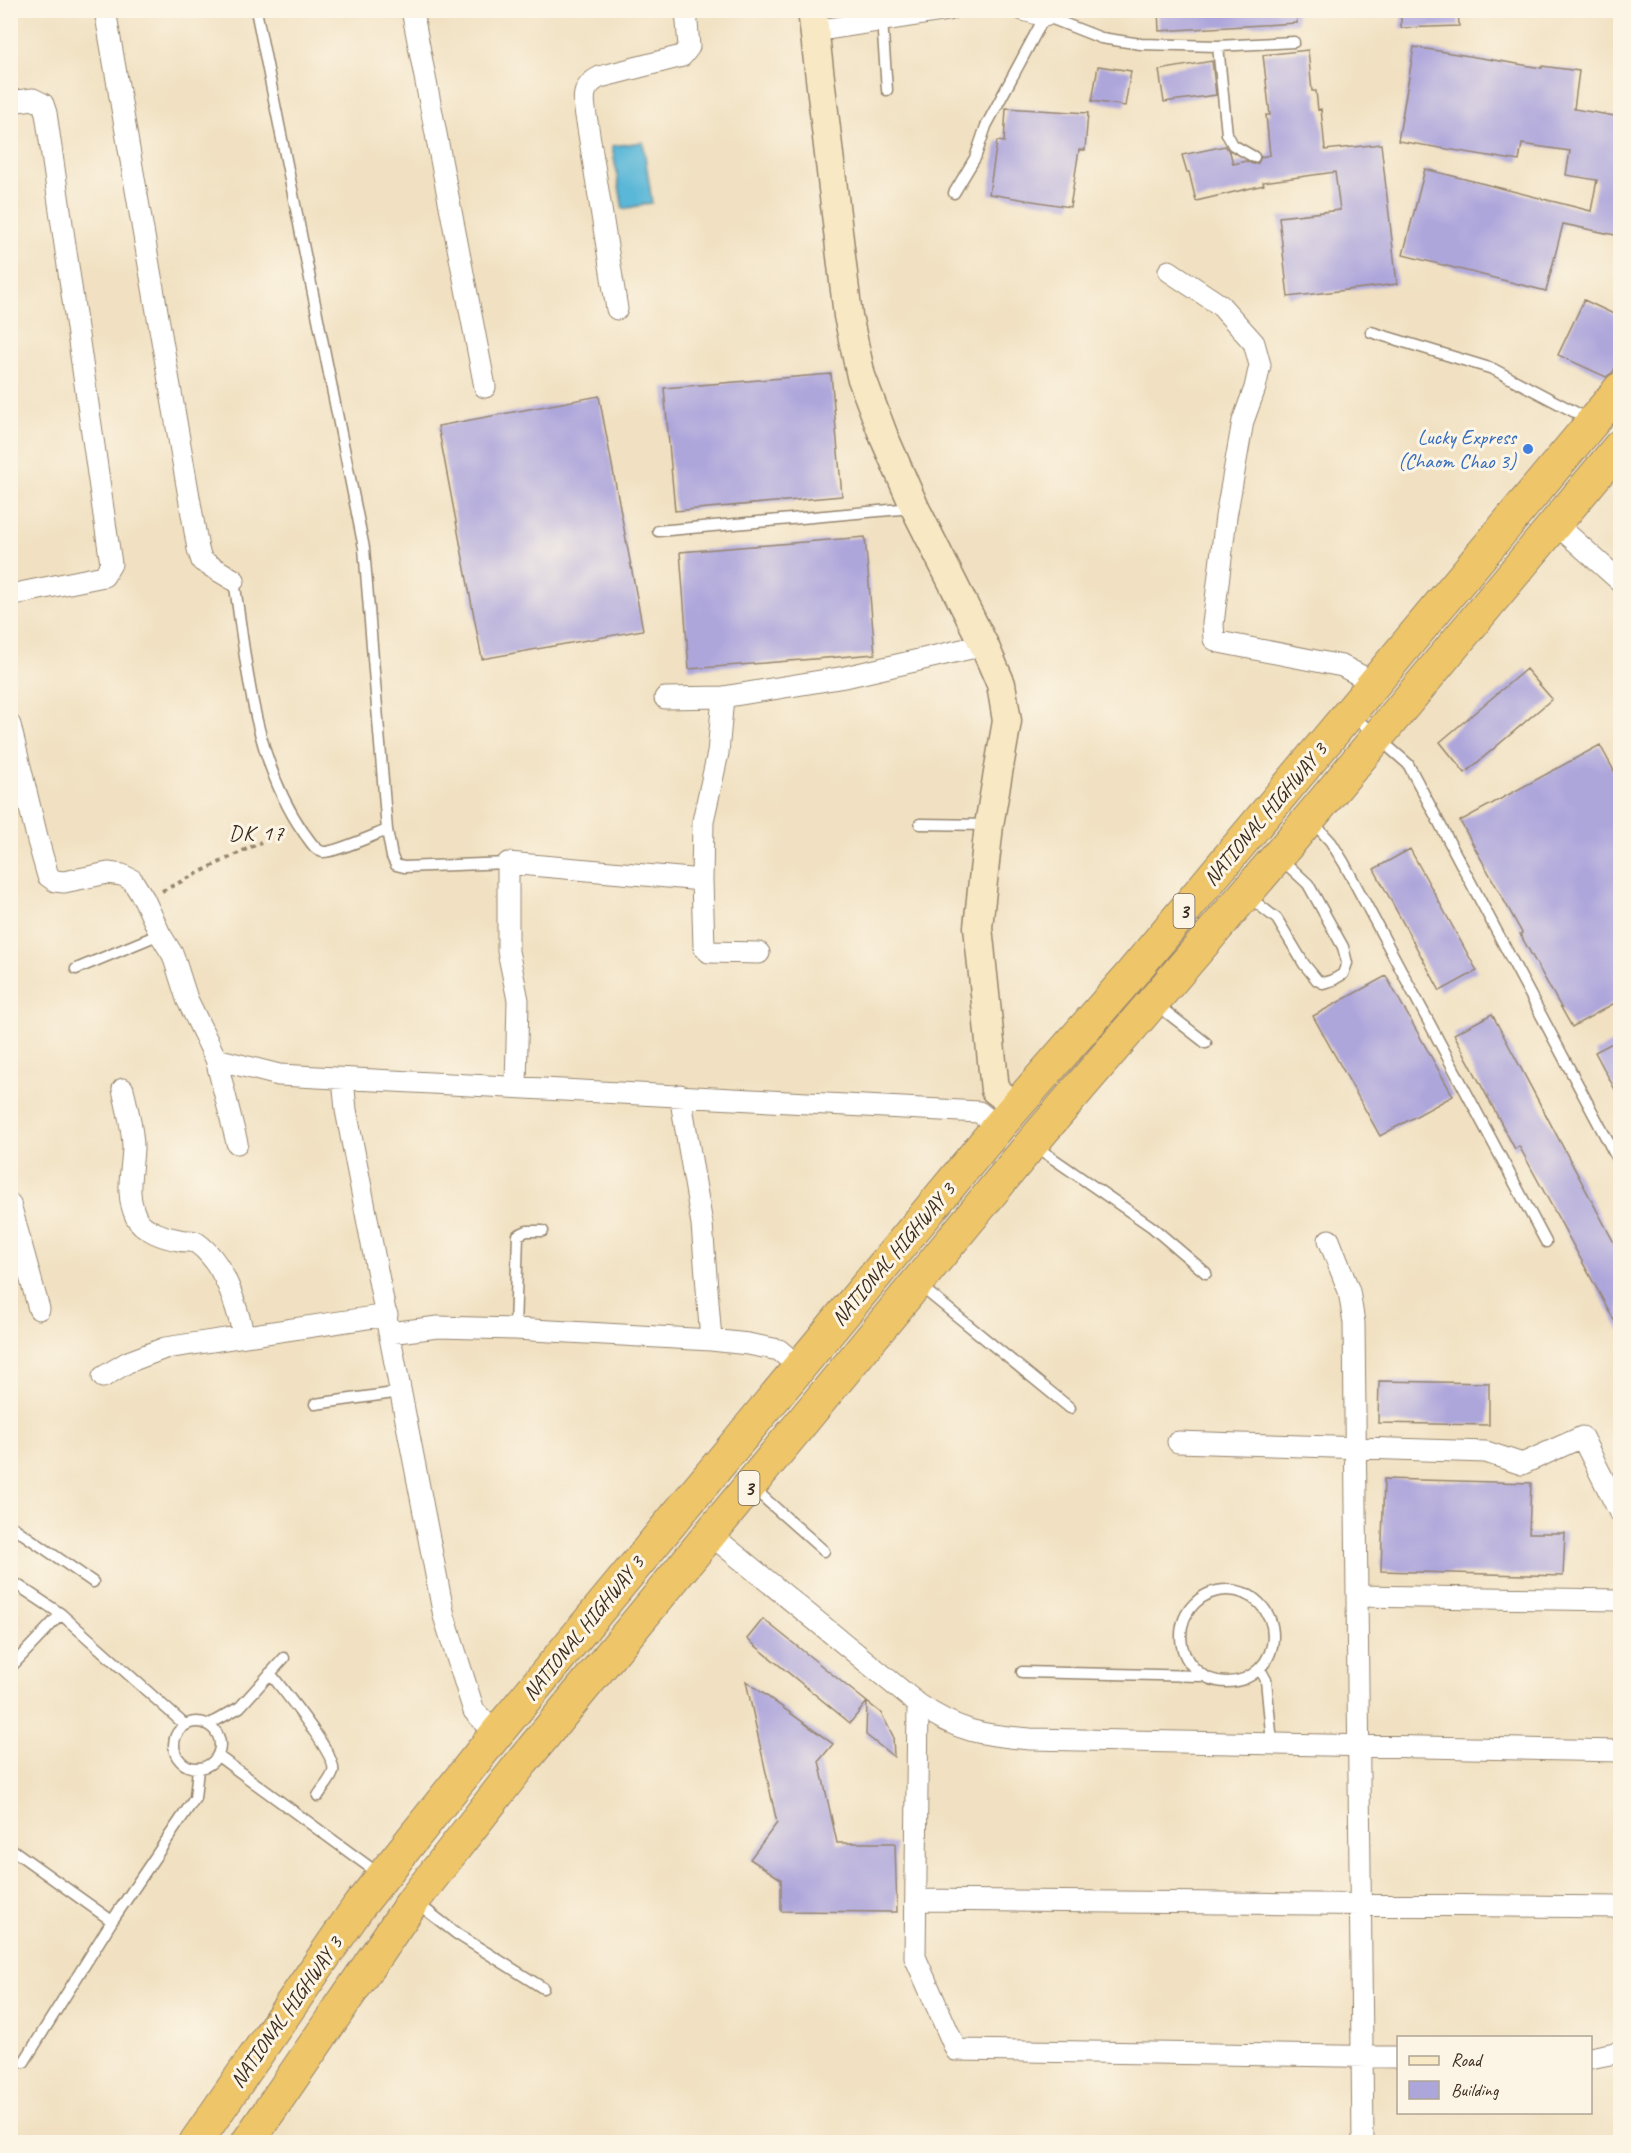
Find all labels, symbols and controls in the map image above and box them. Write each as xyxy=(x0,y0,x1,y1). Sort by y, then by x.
place label: Lucky Express (Chaom Chao 3) xyxy=(1398,424,1518,474)
marker: Lucky Express (Chaom Chao 3) xyxy=(1521,442,1535,456)
street label: NATIONAL HIGHWAY 3 xyxy=(1198,736,1333,891)
district label: DK 17 xyxy=(229,819,285,847)
road number: 3 xyxy=(1174,894,1194,928)
street label: NATIONAL HIGHWAY 3 xyxy=(826,1176,961,1331)
road number: 3 xyxy=(738,1471,760,1505)
street label: NATIONAL HIGHWAY 3 xyxy=(517,1549,650,1706)
street label: NATIONAL HIGHWAY 3 xyxy=(224,1930,349,2093)
legend xyxy=(1397,2036,1592,2114)
text: Road xyxy=(1451,2049,1484,2071)
text: Building xyxy=(1451,2079,1500,2101)

